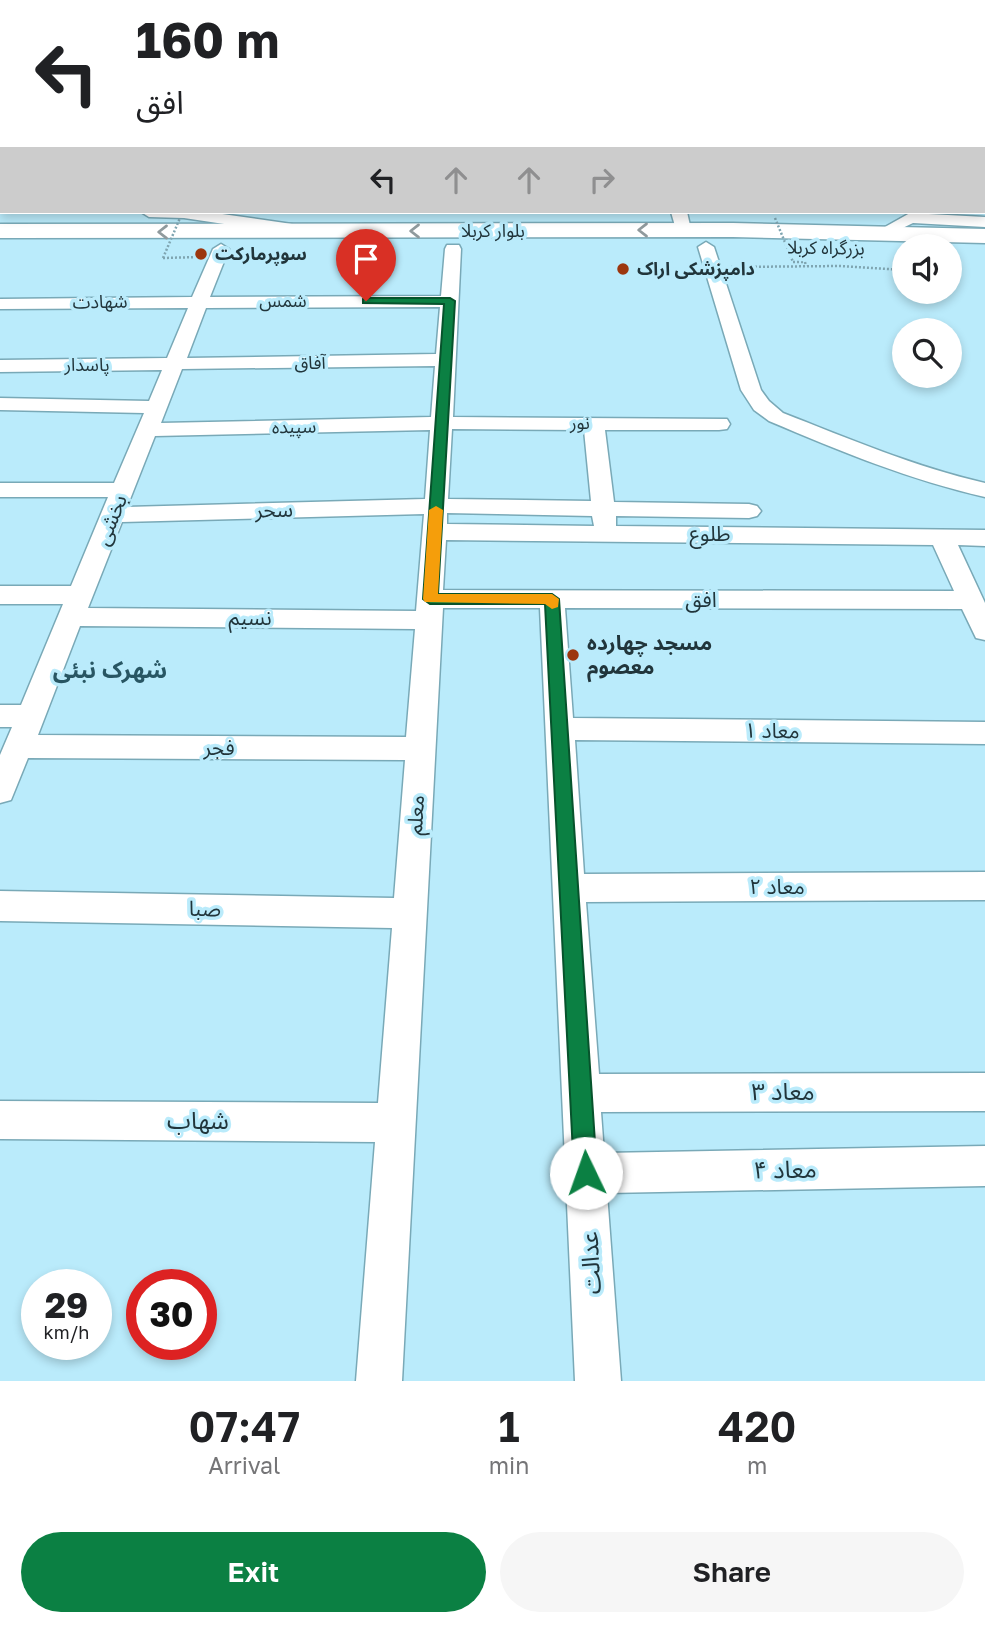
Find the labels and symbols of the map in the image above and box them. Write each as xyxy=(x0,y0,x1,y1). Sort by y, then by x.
street label: بلوار کربلا xyxy=(461,219,525,242)
one-way arrow xyxy=(637,222,648,238)
one-way arrow xyxy=(410,223,420,239)
one-way arrow xyxy=(158,224,168,240)
pin xyxy=(336,229,396,301)
street label: بزرگراه کربلا xyxy=(787,235,865,260)
place label: سوپرمارکت xyxy=(215,242,307,266)
marker: سوپرمارکت xyxy=(193,246,209,262)
place label: دامپزشکی اراک xyxy=(637,257,755,281)
marker: دامپزشکی اراک xyxy=(615,261,631,277)
street label: شمس xyxy=(259,289,307,312)
street label: شهادت xyxy=(72,290,128,312)
street label: آفاق xyxy=(294,351,327,373)
street label: پاسدار xyxy=(63,353,110,376)
street label: نور xyxy=(569,411,590,434)
street label: سپیده xyxy=(272,415,316,439)
street label: بخشی xyxy=(88,490,132,549)
street label: سحر xyxy=(253,495,293,523)
street label: طلوع xyxy=(689,520,731,549)
street label: افق xyxy=(685,586,717,613)
street label: نسیم xyxy=(228,604,272,633)
place label: مسجد چهارده معصوم xyxy=(587,629,712,683)
marker: مسجد چهارده معصوم xyxy=(565,647,581,663)
district label: شهرک نبئی xyxy=(53,655,167,684)
street label: معاد ۱ xyxy=(744,717,800,743)
street label: فجر xyxy=(202,734,235,760)
street label: معلم xyxy=(401,794,432,836)
street label: معاد ۲ xyxy=(749,873,805,899)
street label: صبا xyxy=(189,895,221,921)
street label: معاد ۳ xyxy=(751,1076,815,1105)
street label: شهاب xyxy=(167,1105,229,1135)
position arrow xyxy=(549,1136,623,1210)
street label: معاد ۴ xyxy=(753,1153,817,1184)
street label: عدالت xyxy=(573,1231,606,1295)
speed limit sign: 30 xyxy=(126,1269,217,1360)

